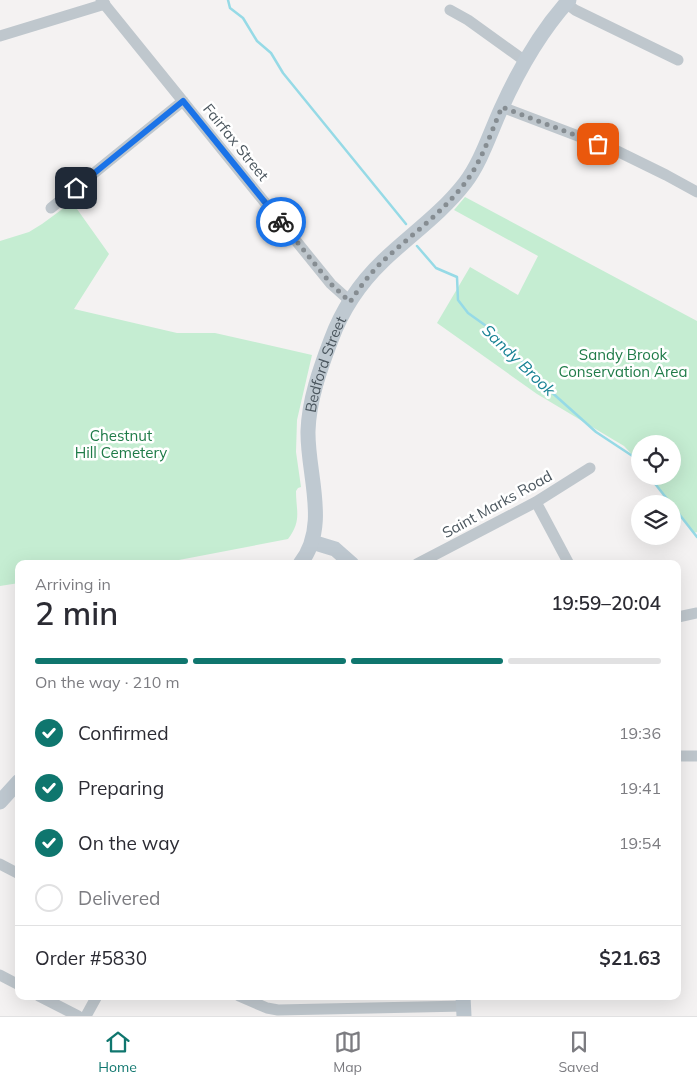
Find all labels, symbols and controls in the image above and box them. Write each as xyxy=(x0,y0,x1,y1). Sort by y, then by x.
street label: Fairfax Street xyxy=(199,100,273,184)
pin xyxy=(577,123,619,165)
icon: bag xyxy=(584,130,612,158)
pin xyxy=(55,167,97,209)
icon: home xyxy=(62,174,90,202)
courier xyxy=(256,197,306,247)
icon: bike xyxy=(267,208,295,236)
street label: Bedford Street xyxy=(300,313,350,414)
water label: Sandy Brook xyxy=(478,320,560,400)
park label: Sandy Brook Conservation Area xyxy=(558,345,688,381)
park label: Chestnut Hill Cemetery xyxy=(75,426,167,462)
map controls xyxy=(631,435,681,545)
button: locate xyxy=(631,435,681,485)
street label: Saint Marks Road xyxy=(439,466,555,542)
button: layers xyxy=(631,495,681,545)
text: Arriving in xyxy=(35,574,111,594)
text: 19:59–20:04 xyxy=(551,591,661,615)
text: 2 min xyxy=(35,593,118,633)
text: On the way · 210 m xyxy=(35,672,180,692)
icon: check xyxy=(35,719,63,747)
text: Confirmed xyxy=(78,721,169,745)
text: 19:36 xyxy=(619,723,661,743)
icon: check xyxy=(35,774,63,802)
text: Preparing xyxy=(78,776,164,800)
text: 19:41 xyxy=(619,778,661,798)
icon: check xyxy=(35,829,63,857)
text: On the way xyxy=(78,831,180,855)
text: 19:54 xyxy=(619,833,661,853)
text: Delivered xyxy=(78,886,160,910)
text: Order #5830 xyxy=(35,946,147,970)
text: $21.63 xyxy=(599,946,661,970)
tab: Home xyxy=(98,1028,137,1076)
tab: Map xyxy=(333,1028,362,1076)
tab: Saved xyxy=(558,1028,599,1076)

